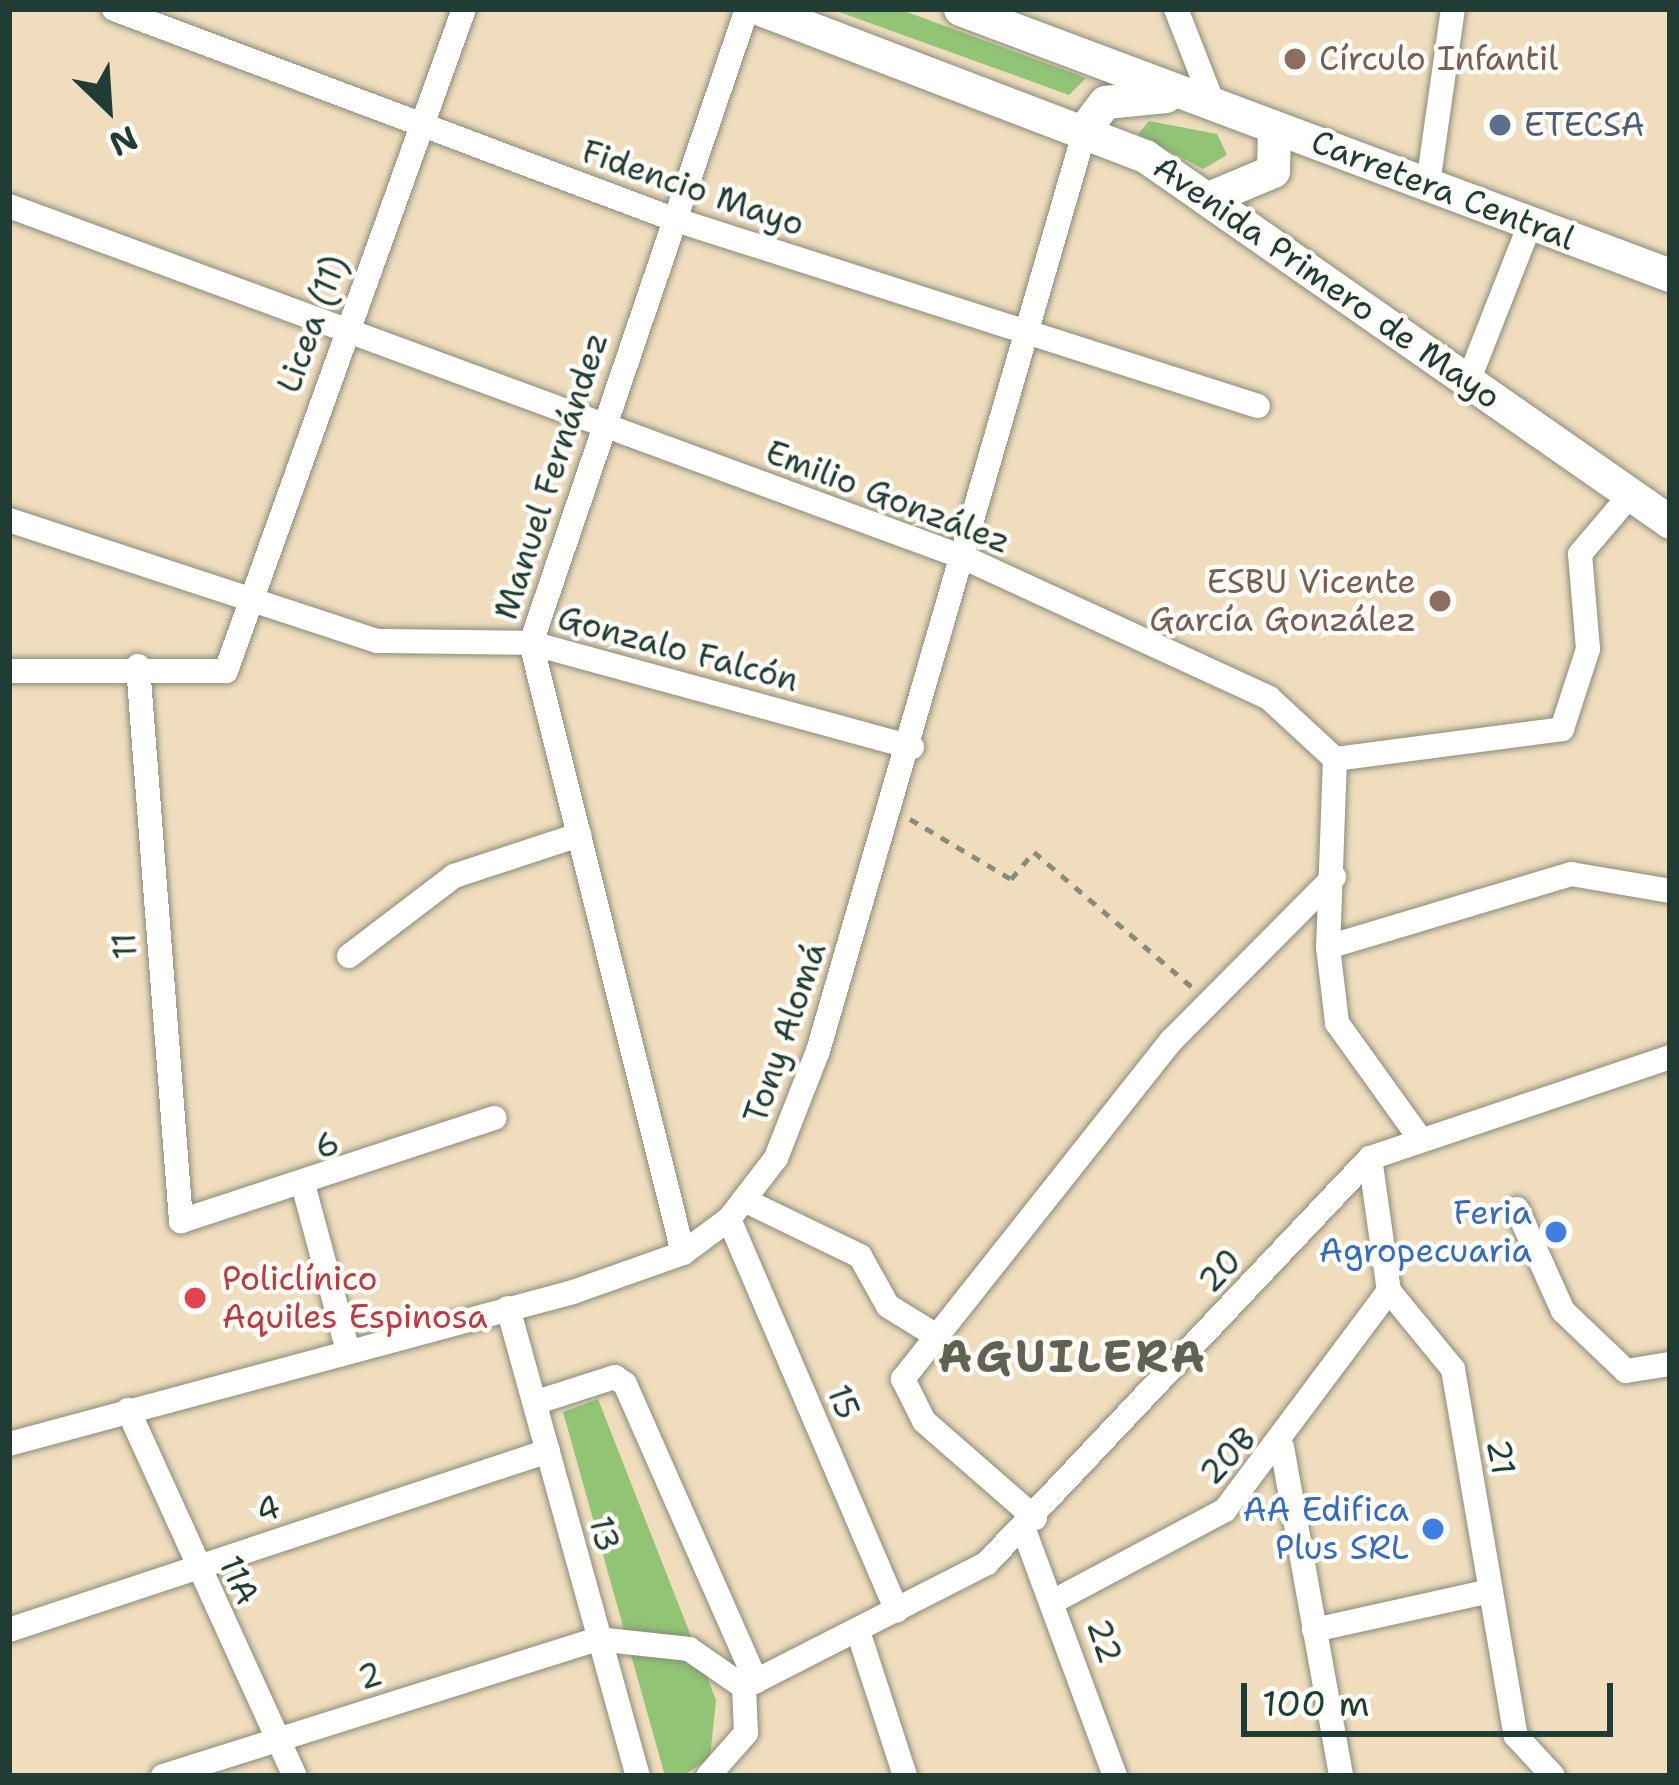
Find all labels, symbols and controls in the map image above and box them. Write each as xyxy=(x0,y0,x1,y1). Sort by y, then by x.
place label: Círculo Infantil xyxy=(1319,39,1558,79)
marker: Círculo Infantil xyxy=(1282,46,1308,72)
north arrow xyxy=(48,48,168,168)
place label: ETECSA xyxy=(1524,105,1645,145)
marker: ETECSA xyxy=(1487,112,1513,138)
text: N xyxy=(102,115,145,167)
street label: Carretera Central xyxy=(1306,122,1580,258)
street label: Fidencio Mayo xyxy=(577,131,809,245)
street label: Avenida Primero de Mayo xyxy=(1146,147,1508,417)
street label: Licea (11) xyxy=(269,250,355,398)
street label: Manuel Fernández xyxy=(486,328,616,624)
street label: Emilio González xyxy=(760,432,1016,562)
place label: ESBU Vicente García González xyxy=(1149,562,1416,640)
marker: ESBU Vicente García González xyxy=(1427,588,1453,614)
street label: Gonzalo Falcón xyxy=(553,598,803,700)
street label: 11 xyxy=(104,931,146,961)
street label: Tony Alomá xyxy=(736,937,834,1129)
street label: 6 xyxy=(309,1122,345,1168)
place label: Feria Agropecuaria xyxy=(1319,1193,1532,1271)
marker: Feria Agropecuaria xyxy=(1543,1219,1569,1245)
street label: 20 xyxy=(1190,1241,1250,1301)
place label: Policlínico Aquiles Espinosa xyxy=(222,1259,488,1337)
marker: Policlínico Aquiles Espinosa xyxy=(179,1282,211,1314)
district label: AGUILERA xyxy=(938,1330,1208,1384)
street label: 15 xyxy=(818,1379,868,1425)
street label: 20B xyxy=(1191,1419,1265,1493)
street label: 21 xyxy=(1478,1436,1524,1478)
street label: 4 xyxy=(251,1487,285,1531)
place label: AA Edifica Plus SRL xyxy=(1243,1490,1409,1568)
street label: 13 xyxy=(580,1512,628,1556)
marker: AA Edifica Plus SRL xyxy=(1420,1516,1446,1542)
street label: 11A xyxy=(211,1549,267,1611)
street label: 22 xyxy=(1078,1613,1130,1669)
street label: 2 xyxy=(353,1654,387,1698)
scale bar xyxy=(1247,1659,1619,1733)
text: 100 m xyxy=(1262,1679,1370,1728)

